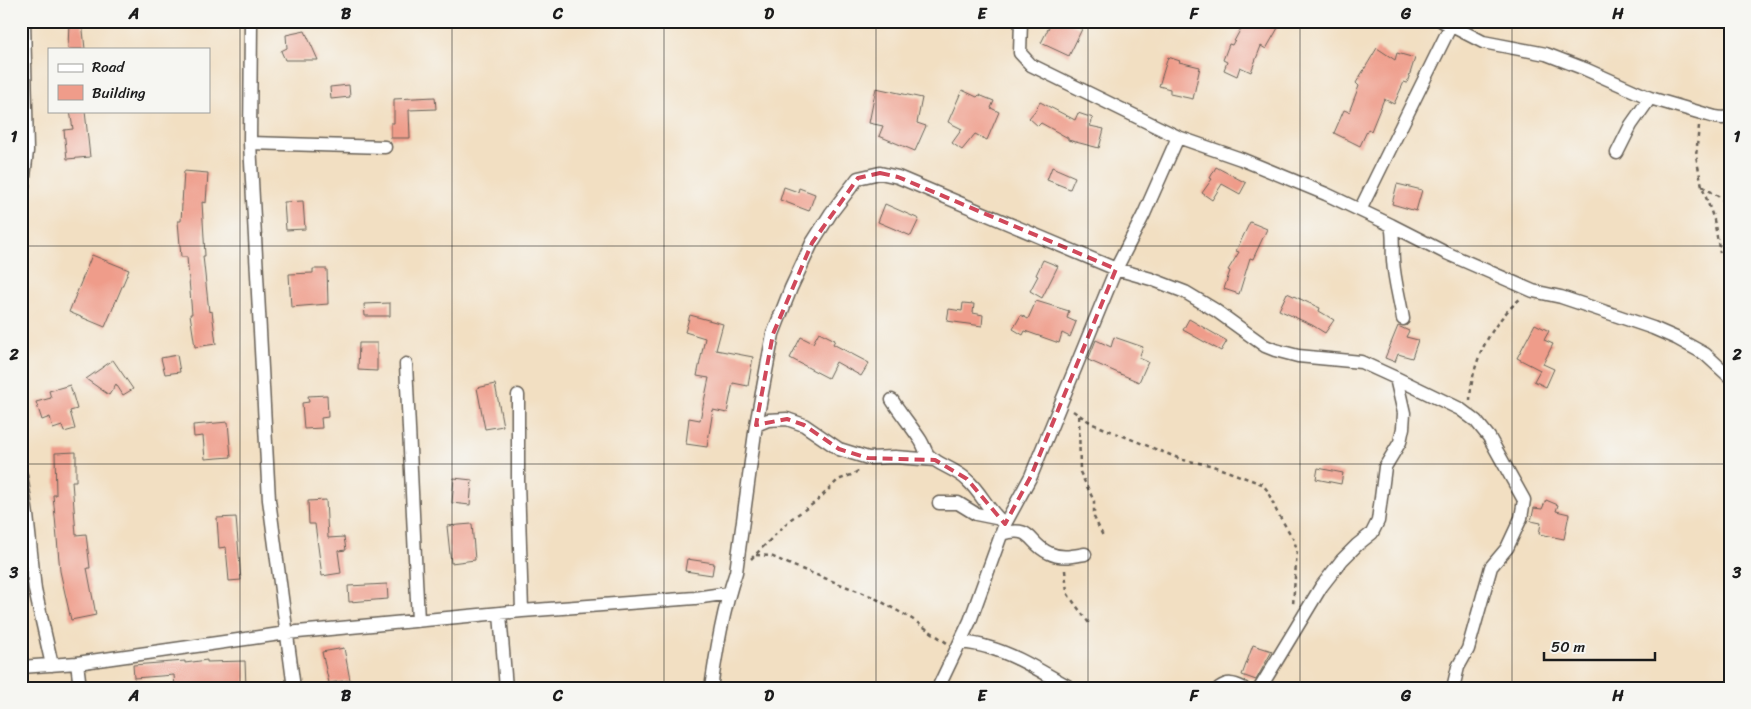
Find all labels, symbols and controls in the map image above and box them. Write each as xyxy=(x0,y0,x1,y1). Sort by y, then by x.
text: A xyxy=(128,0,139,28)
text: B xyxy=(341,0,352,28)
text: C xyxy=(552,0,564,28)
text: D xyxy=(764,0,774,28)
text: E xyxy=(978,0,988,28)
text: F xyxy=(1189,0,1200,28)
text: G xyxy=(1400,0,1412,28)
text: H xyxy=(1611,0,1624,28)
legend xyxy=(48,48,210,112)
text: Road xyxy=(92,54,125,80)
text: Building xyxy=(92,80,146,106)
text: 1 xyxy=(11,122,18,151)
text: 1 xyxy=(1734,122,1741,151)
text: 2 xyxy=(8,340,19,369)
text: 2 xyxy=(1731,340,1742,369)
text: 3 xyxy=(9,558,19,587)
text: 3 xyxy=(1732,558,1742,587)
scale bar xyxy=(1544,629,1655,661)
text: 50 m xyxy=(1551,634,1586,660)
text: A xyxy=(128,681,139,709)
text: B xyxy=(341,681,352,709)
text: C xyxy=(552,681,564,709)
text: D xyxy=(764,681,774,709)
text: E xyxy=(978,681,988,709)
text: F xyxy=(1189,681,1200,709)
text: G xyxy=(1400,681,1412,709)
text: H xyxy=(1611,681,1624,709)

